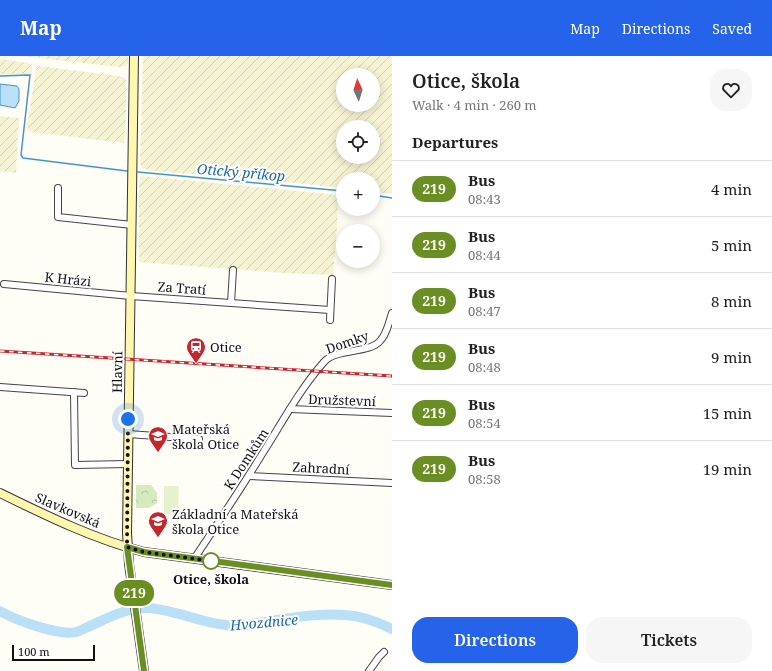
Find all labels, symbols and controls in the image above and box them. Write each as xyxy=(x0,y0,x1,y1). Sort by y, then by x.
text: Map xyxy=(20,15,62,41)
text: Map xyxy=(570,19,600,38)
text: Directions xyxy=(622,19,690,38)
text: Saved xyxy=(712,19,752,38)
north arrow xyxy=(336,68,380,112)
map controls xyxy=(336,68,380,268)
text: Otice, škola xyxy=(412,68,520,94)
button: heart xyxy=(710,69,752,111)
text: Walk · 4 min · 260 m xyxy=(412,96,537,114)
button: locate xyxy=(336,120,380,164)
text: Departures xyxy=(412,132,498,152)
water label: Otický příkop xyxy=(196,159,286,185)
text: Bus xyxy=(468,170,495,190)
button: + xyxy=(336,172,380,216)
text: 219 xyxy=(422,179,446,198)
text: 4 min xyxy=(711,179,752,199)
text: 08:43 xyxy=(468,190,501,208)
button: − xyxy=(336,224,380,268)
text: Bus xyxy=(468,226,495,246)
text: 219 xyxy=(422,235,446,254)
text: 5 min xyxy=(711,235,752,255)
text: 08:44 xyxy=(468,246,501,264)
street label: K Hrázi xyxy=(44,268,92,290)
street label: Za Tratí xyxy=(157,277,208,299)
text: Bus xyxy=(468,282,495,302)
text: 219 xyxy=(422,291,446,310)
text: 8 min xyxy=(711,291,752,311)
text: 08:47 xyxy=(468,302,501,320)
street label: Domky xyxy=(323,326,371,358)
station icon: Otice xyxy=(185,336,207,364)
place label: Otice xyxy=(210,338,242,356)
text: Bus xyxy=(468,338,495,358)
text: 219 xyxy=(422,347,446,366)
text: 9 min xyxy=(711,347,752,367)
street label: Hlavní xyxy=(108,350,126,393)
text: 08:48 xyxy=(468,358,501,376)
street label: Družstevní xyxy=(308,390,377,410)
text: Bus xyxy=(468,394,495,414)
text: 219 xyxy=(422,403,446,422)
text: 15 min xyxy=(703,403,752,423)
your location xyxy=(118,409,138,429)
text: 08:54 xyxy=(468,414,501,432)
place label: Mateřská škola Otice xyxy=(172,420,239,453)
school or university icon: Mateřská škola Otice xyxy=(147,425,169,453)
street label: K Domkům xyxy=(219,425,273,493)
text: Bus xyxy=(468,450,495,470)
street label: Zahradní xyxy=(292,458,351,479)
text: 219 xyxy=(422,459,446,478)
text: 19 min xyxy=(703,459,752,479)
text: 08:58 xyxy=(468,470,501,488)
street label: Slavkovská xyxy=(33,488,103,532)
place label: Základní a Mateřská škola Otice xyxy=(172,505,299,538)
school or university icon: Základní a Mateřská škola Otice xyxy=(147,510,169,538)
marker: Otice, škola xyxy=(202,552,220,570)
place label: Otice, škola xyxy=(173,570,249,588)
line badge: 219 xyxy=(111,580,157,606)
text: 219 xyxy=(122,583,146,602)
water label: Hvozdnice xyxy=(228,610,299,635)
button: Directions xyxy=(412,617,578,663)
button: Tickets xyxy=(586,617,752,663)
scale bar xyxy=(12,643,95,662)
text: 100 m xyxy=(18,644,50,659)

